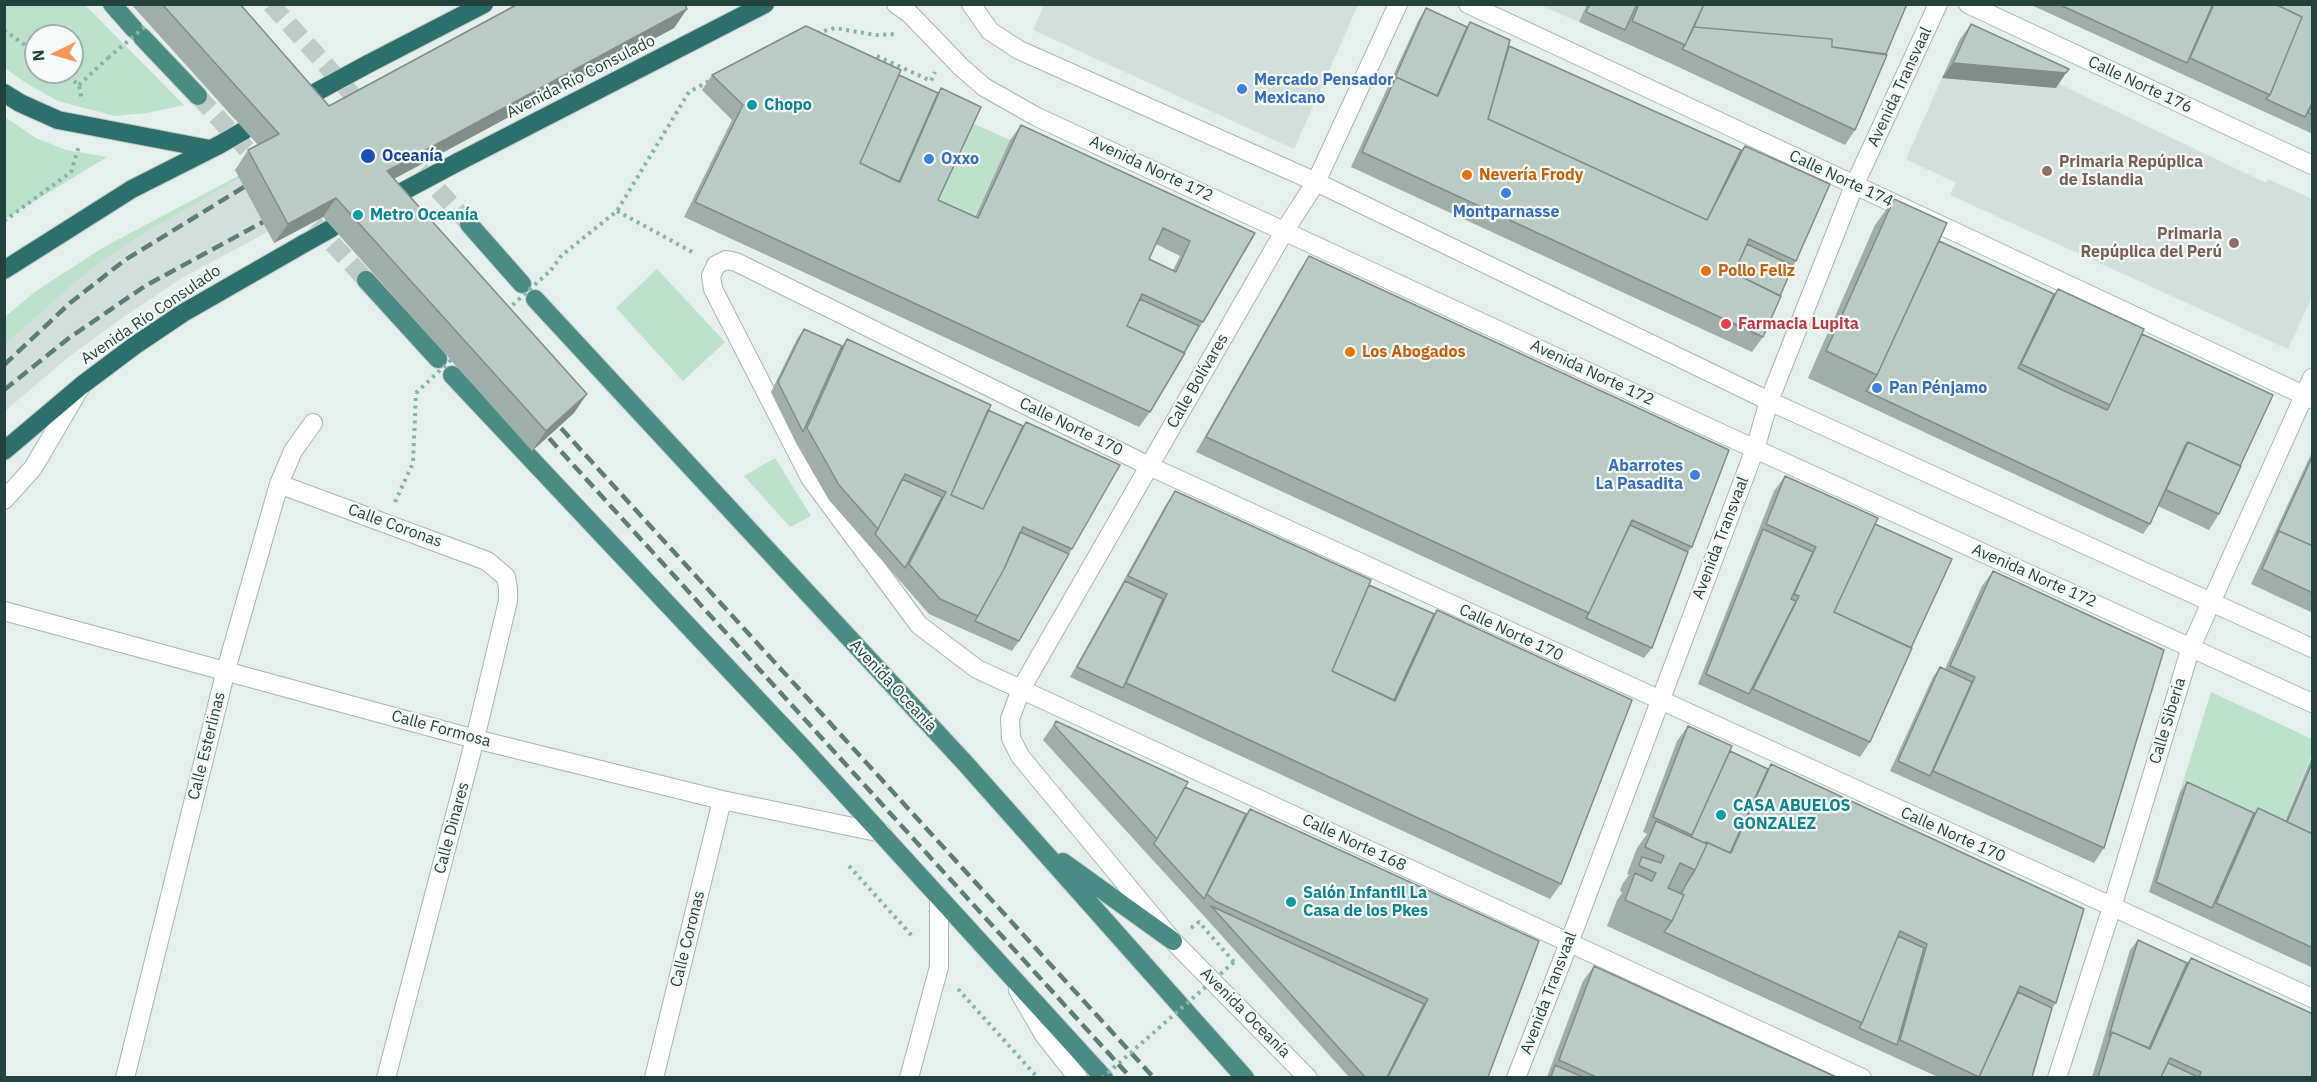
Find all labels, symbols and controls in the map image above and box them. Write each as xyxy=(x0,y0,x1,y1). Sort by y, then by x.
north arrow xyxy=(24,24,84,84)
street label: Avenida Transvaal xyxy=(1864,24,1936,150)
street label: Avenida Río Consulado xyxy=(504,31,658,123)
text: N xyxy=(28,49,49,62)
street label: Calle Norte 176 xyxy=(2085,52,2195,118)
place label: Mercado Pensador Mexicano xyxy=(1254,70,1393,108)
marker: Mercado Pensador Mexicano xyxy=(1235,82,1249,96)
place label: Chopo xyxy=(764,95,812,115)
marker: Chopo xyxy=(745,98,759,112)
street label: Avenida Norte 172 xyxy=(1086,132,1216,206)
place label: Oceanía xyxy=(382,146,443,166)
street label: Calle Norte 174 xyxy=(1786,146,1896,212)
marker: Oceanía xyxy=(359,147,377,165)
place label: Oxxo xyxy=(941,149,979,169)
marker: Oxxo xyxy=(922,152,936,166)
place label: Primaria Repúplica de Islandia xyxy=(2059,152,2203,190)
marker: Primaria Repúplica de Islandia xyxy=(2040,164,2054,178)
place label: Nevería Frody xyxy=(1479,165,1583,185)
marker: Nevería Frody xyxy=(1460,168,1474,182)
marker: Montparnasse xyxy=(1499,186,1513,200)
place label: Montparnasse xyxy=(1453,202,1559,222)
place label: Metro Oceanía xyxy=(370,205,478,225)
marker: Metro Oceanía xyxy=(351,208,365,222)
place label: Primaria Repúplica del Perú xyxy=(2080,224,2222,262)
marker: Primaria Repúplica del Perú xyxy=(2227,236,2241,250)
street label: Avenida Río Consulado xyxy=(78,261,224,369)
place label: Pollo Feliz xyxy=(1718,261,1795,281)
marker: Pollo Feliz xyxy=(1699,264,1713,278)
place label: Farmacia Lupita xyxy=(1738,314,1859,334)
marker: Farmacia Lupita xyxy=(1719,317,1733,331)
street label: Calle Bolívares xyxy=(1163,330,1233,432)
street label: Avenida Norte 172 xyxy=(1527,336,1657,410)
place label: Los Abogados xyxy=(1362,342,1466,362)
marker: Los Abogados xyxy=(1343,345,1357,359)
place label: Pan Pénjamo xyxy=(1889,378,1987,398)
marker: Pan Pénjamo xyxy=(1870,381,1884,395)
street label: Calle Norte 170 xyxy=(1016,394,1126,460)
place label: Abarrotes La Pasadita xyxy=(1596,456,1683,494)
marker: Abarrotes La Pasadita xyxy=(1688,468,1702,482)
street label: Avenida Transvaal xyxy=(1689,474,1753,602)
street label: Calle Coronas xyxy=(345,500,445,552)
street label: Avenida Norte 172 xyxy=(1969,540,2099,612)
street label: Calle Norte 170 xyxy=(1456,600,1566,666)
street label: Avenida Oceanía xyxy=(845,636,941,736)
street label: Calle Siberia xyxy=(2146,675,2190,767)
street label: Calle Esterlinas xyxy=(184,690,230,802)
street label: Calle Formosa xyxy=(389,706,493,752)
street label: Calle Dinares xyxy=(431,780,473,876)
place label: CASA ABUELOS GONZALEZ xyxy=(1733,796,1851,834)
street label: Calle Norte 170 xyxy=(1898,803,2008,867)
marker: CASA ABUELOS GONZALEZ xyxy=(1714,808,1728,822)
street label: Calle Norte 168 xyxy=(1299,810,1409,876)
place label: Salón Infantil La Casa de los Pkes xyxy=(1303,883,1428,921)
street label: Calle Coronas xyxy=(667,889,709,989)
marker: Salón Infantil La Casa de los Pkes xyxy=(1284,895,1298,909)
street label: Avenida Transvaal xyxy=(1517,929,1581,1057)
street label: Avenida Oceanía xyxy=(1196,964,1294,1062)

